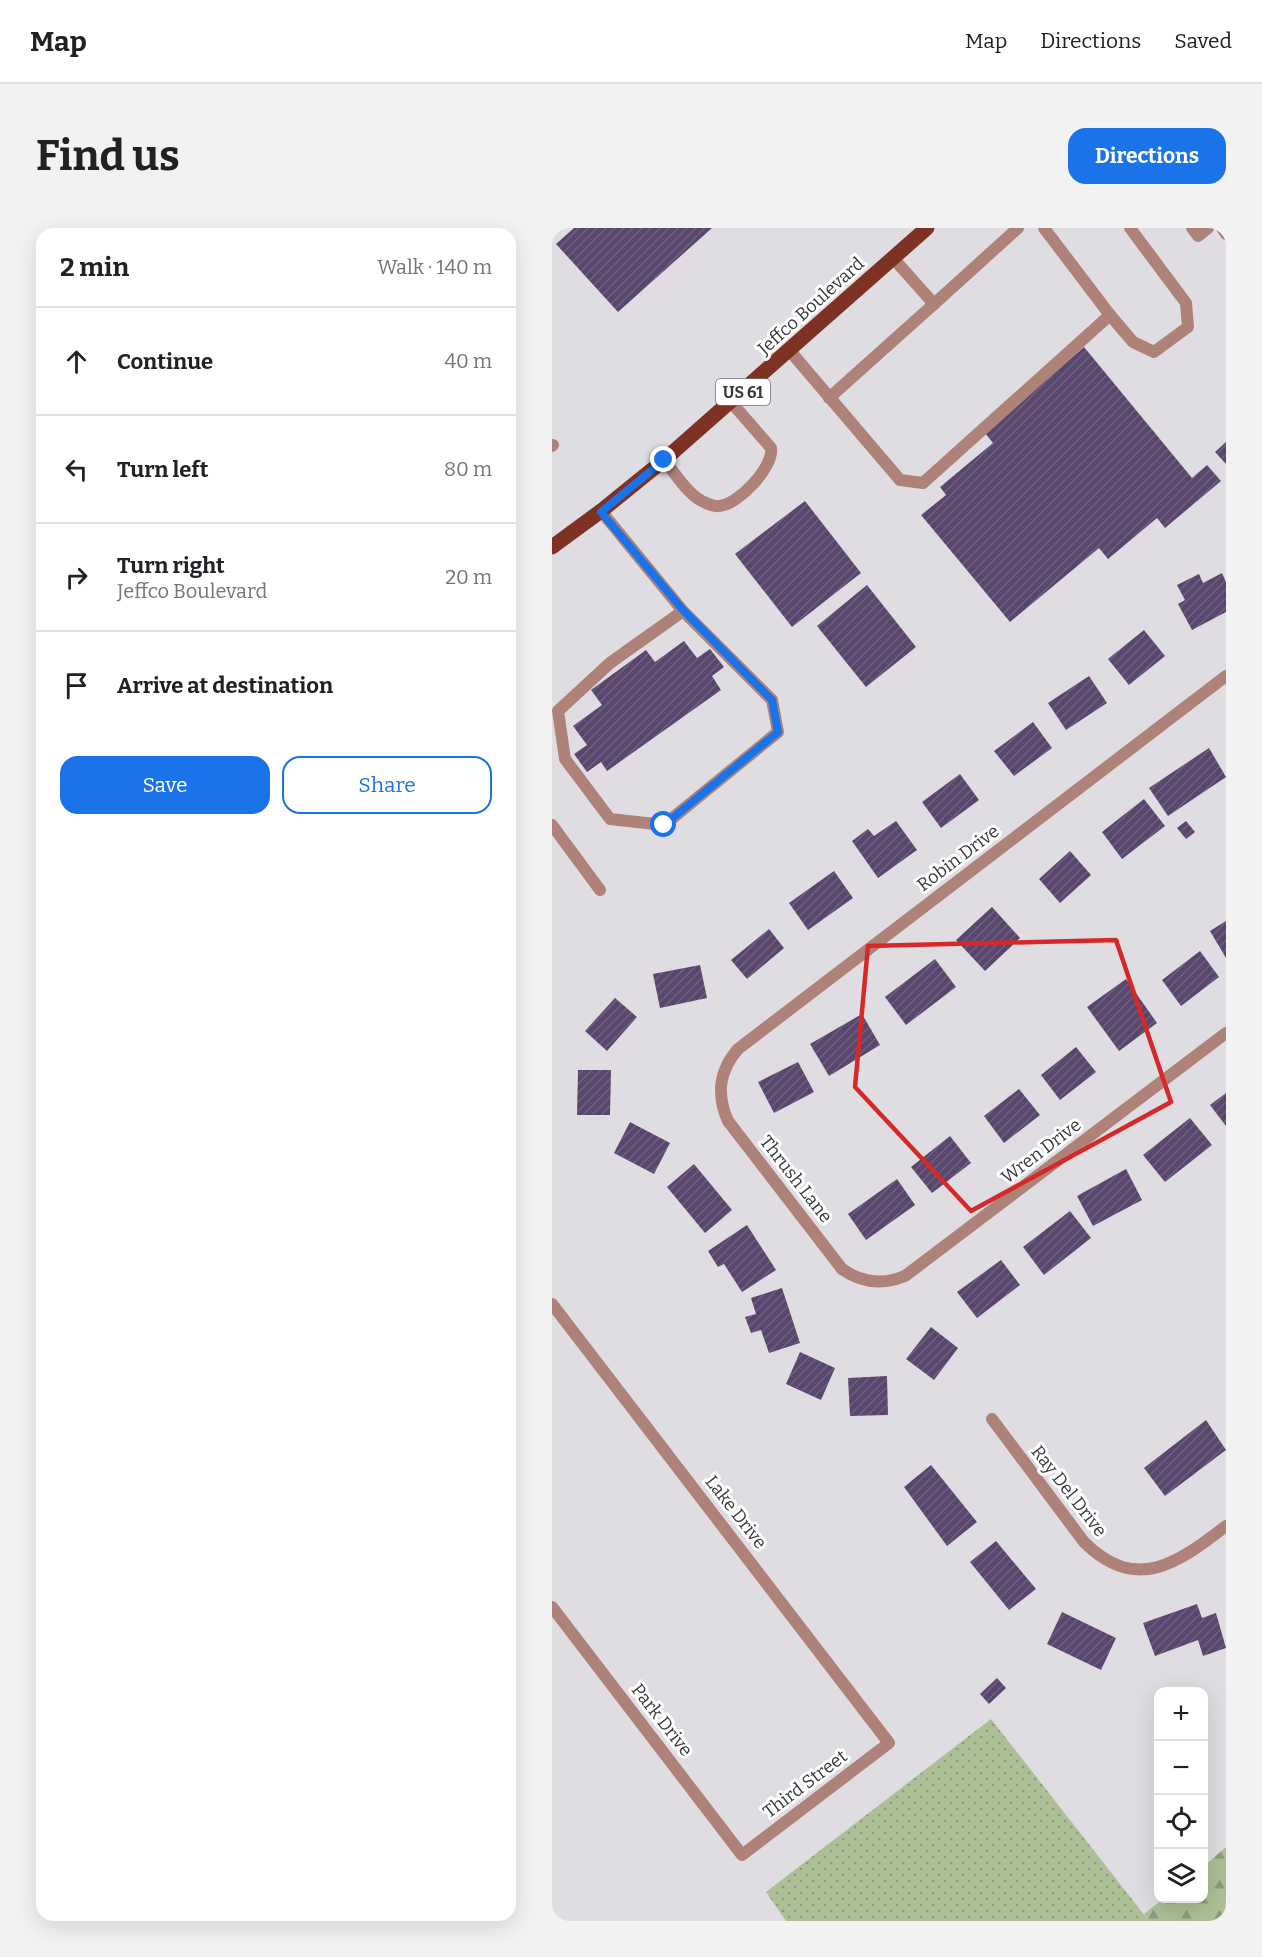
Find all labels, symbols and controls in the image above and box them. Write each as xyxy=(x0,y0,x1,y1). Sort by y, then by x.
text: Map xyxy=(30,25,87,58)
text: Map xyxy=(965,28,1007,54)
text: Directions xyxy=(1040,28,1141,54)
text: Saved xyxy=(1174,28,1232,54)
button: Directions xyxy=(1068,128,1226,184)
text: Find us xyxy=(36,131,180,181)
text: 2 min xyxy=(60,252,129,283)
street label: Jeffco Boulevard xyxy=(753,252,869,360)
text: Walk · 140 m xyxy=(377,255,492,279)
icon: ahead xyxy=(60,345,93,378)
text: Continue xyxy=(117,348,213,375)
text: 40 m xyxy=(444,349,492,373)
road number: US 61 xyxy=(716,379,770,405)
route end xyxy=(650,446,676,472)
icon: left xyxy=(60,453,93,486)
text: Turn left xyxy=(117,456,209,483)
text: 80 m xyxy=(444,457,492,481)
text: Turn right xyxy=(117,552,225,579)
icon: right xyxy=(60,561,93,594)
text: 20 m xyxy=(445,565,492,589)
text: Jeffco Boulevard xyxy=(117,579,267,603)
icon: arrive xyxy=(60,669,93,702)
text: Arrive at destination xyxy=(117,672,333,699)
button: Save xyxy=(60,756,270,814)
button: Share xyxy=(282,756,492,814)
route start xyxy=(650,811,676,837)
street label: Robin Drive xyxy=(913,820,1003,896)
street label: Wren Drive xyxy=(997,1114,1085,1188)
street label: Thrush Lane xyxy=(755,1131,837,1227)
street label: Ray Del Drive xyxy=(1027,1441,1111,1541)
street label: Lake Drive xyxy=(701,1471,771,1553)
street label: Park Drive xyxy=(627,1679,697,1761)
map controls xyxy=(1154,1687,1208,1903)
button: + xyxy=(1154,1687,1208,1741)
button: − xyxy=(1154,1741,1208,1795)
street label: Third Street xyxy=(759,1745,852,1823)
button: locate xyxy=(1154,1795,1208,1849)
button: layers xyxy=(1154,1849,1208,1903)

